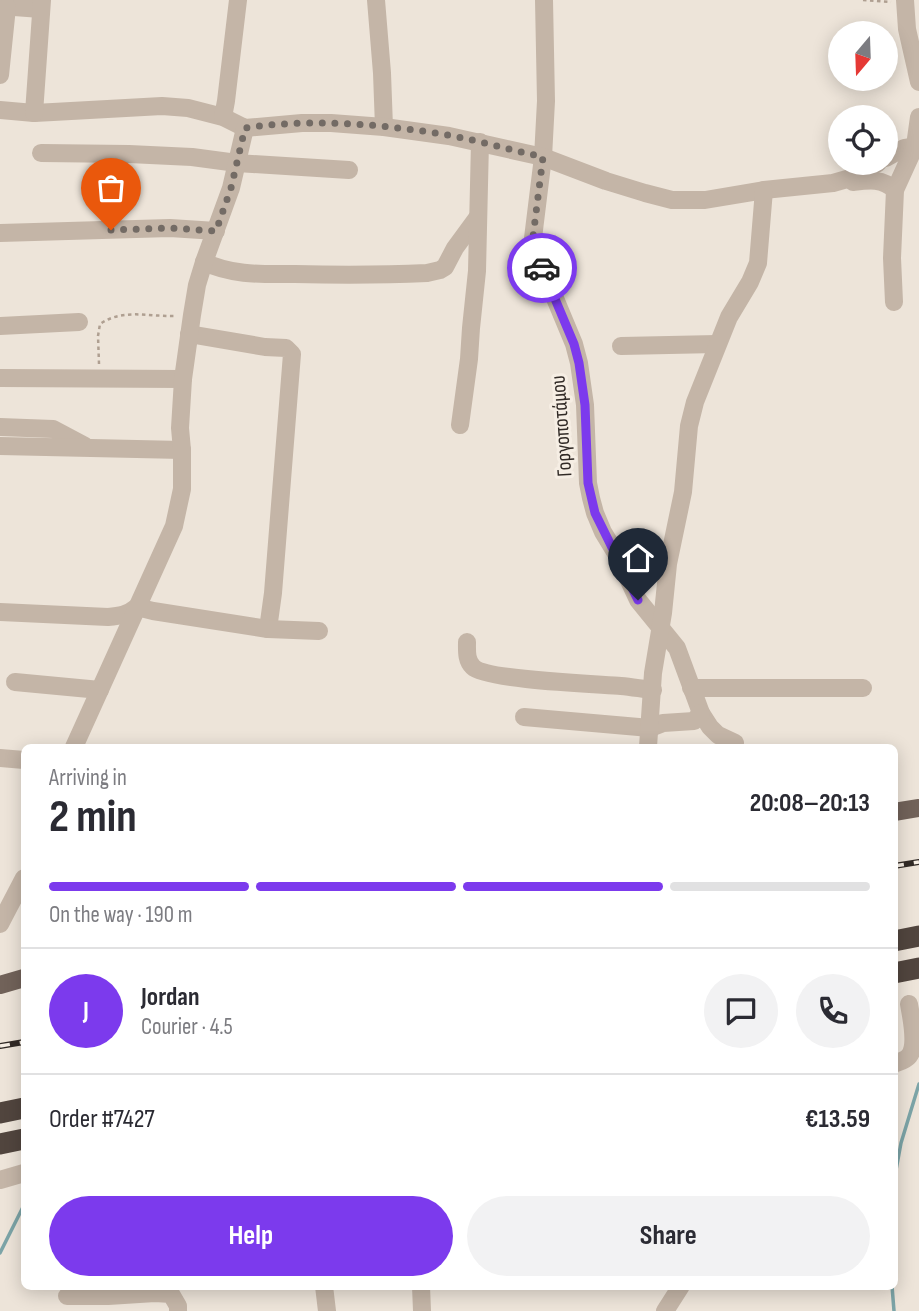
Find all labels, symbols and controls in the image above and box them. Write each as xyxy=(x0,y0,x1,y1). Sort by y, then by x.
north arrow xyxy=(828,21,898,91)
map controls xyxy=(828,21,898,175)
button: locate xyxy=(828,105,898,175)
pin xyxy=(81,158,141,230)
icon: bag xyxy=(92,169,130,207)
courier xyxy=(507,233,577,303)
icon: car xyxy=(523,249,561,287)
street label: Γοργοποτάμου xyxy=(545,374,578,478)
pin xyxy=(608,528,668,600)
icon: home xyxy=(619,539,657,577)
text: Arriving in xyxy=(49,764,127,792)
text: 20:08–20:13 xyxy=(750,788,870,819)
text: 2 min xyxy=(49,790,137,845)
text: On the way · 190 m xyxy=(49,901,192,929)
button: chat xyxy=(704,974,778,1048)
button: phone xyxy=(796,974,870,1048)
text: Jordan xyxy=(141,982,199,1013)
text: J xyxy=(83,996,89,1027)
text: Courier · 4.5 xyxy=(141,1013,233,1041)
text: Order #7427 xyxy=(49,1104,155,1135)
text: €13.59 xyxy=(805,1104,870,1135)
button: Help xyxy=(49,1196,453,1276)
button: Share xyxy=(467,1196,870,1276)

